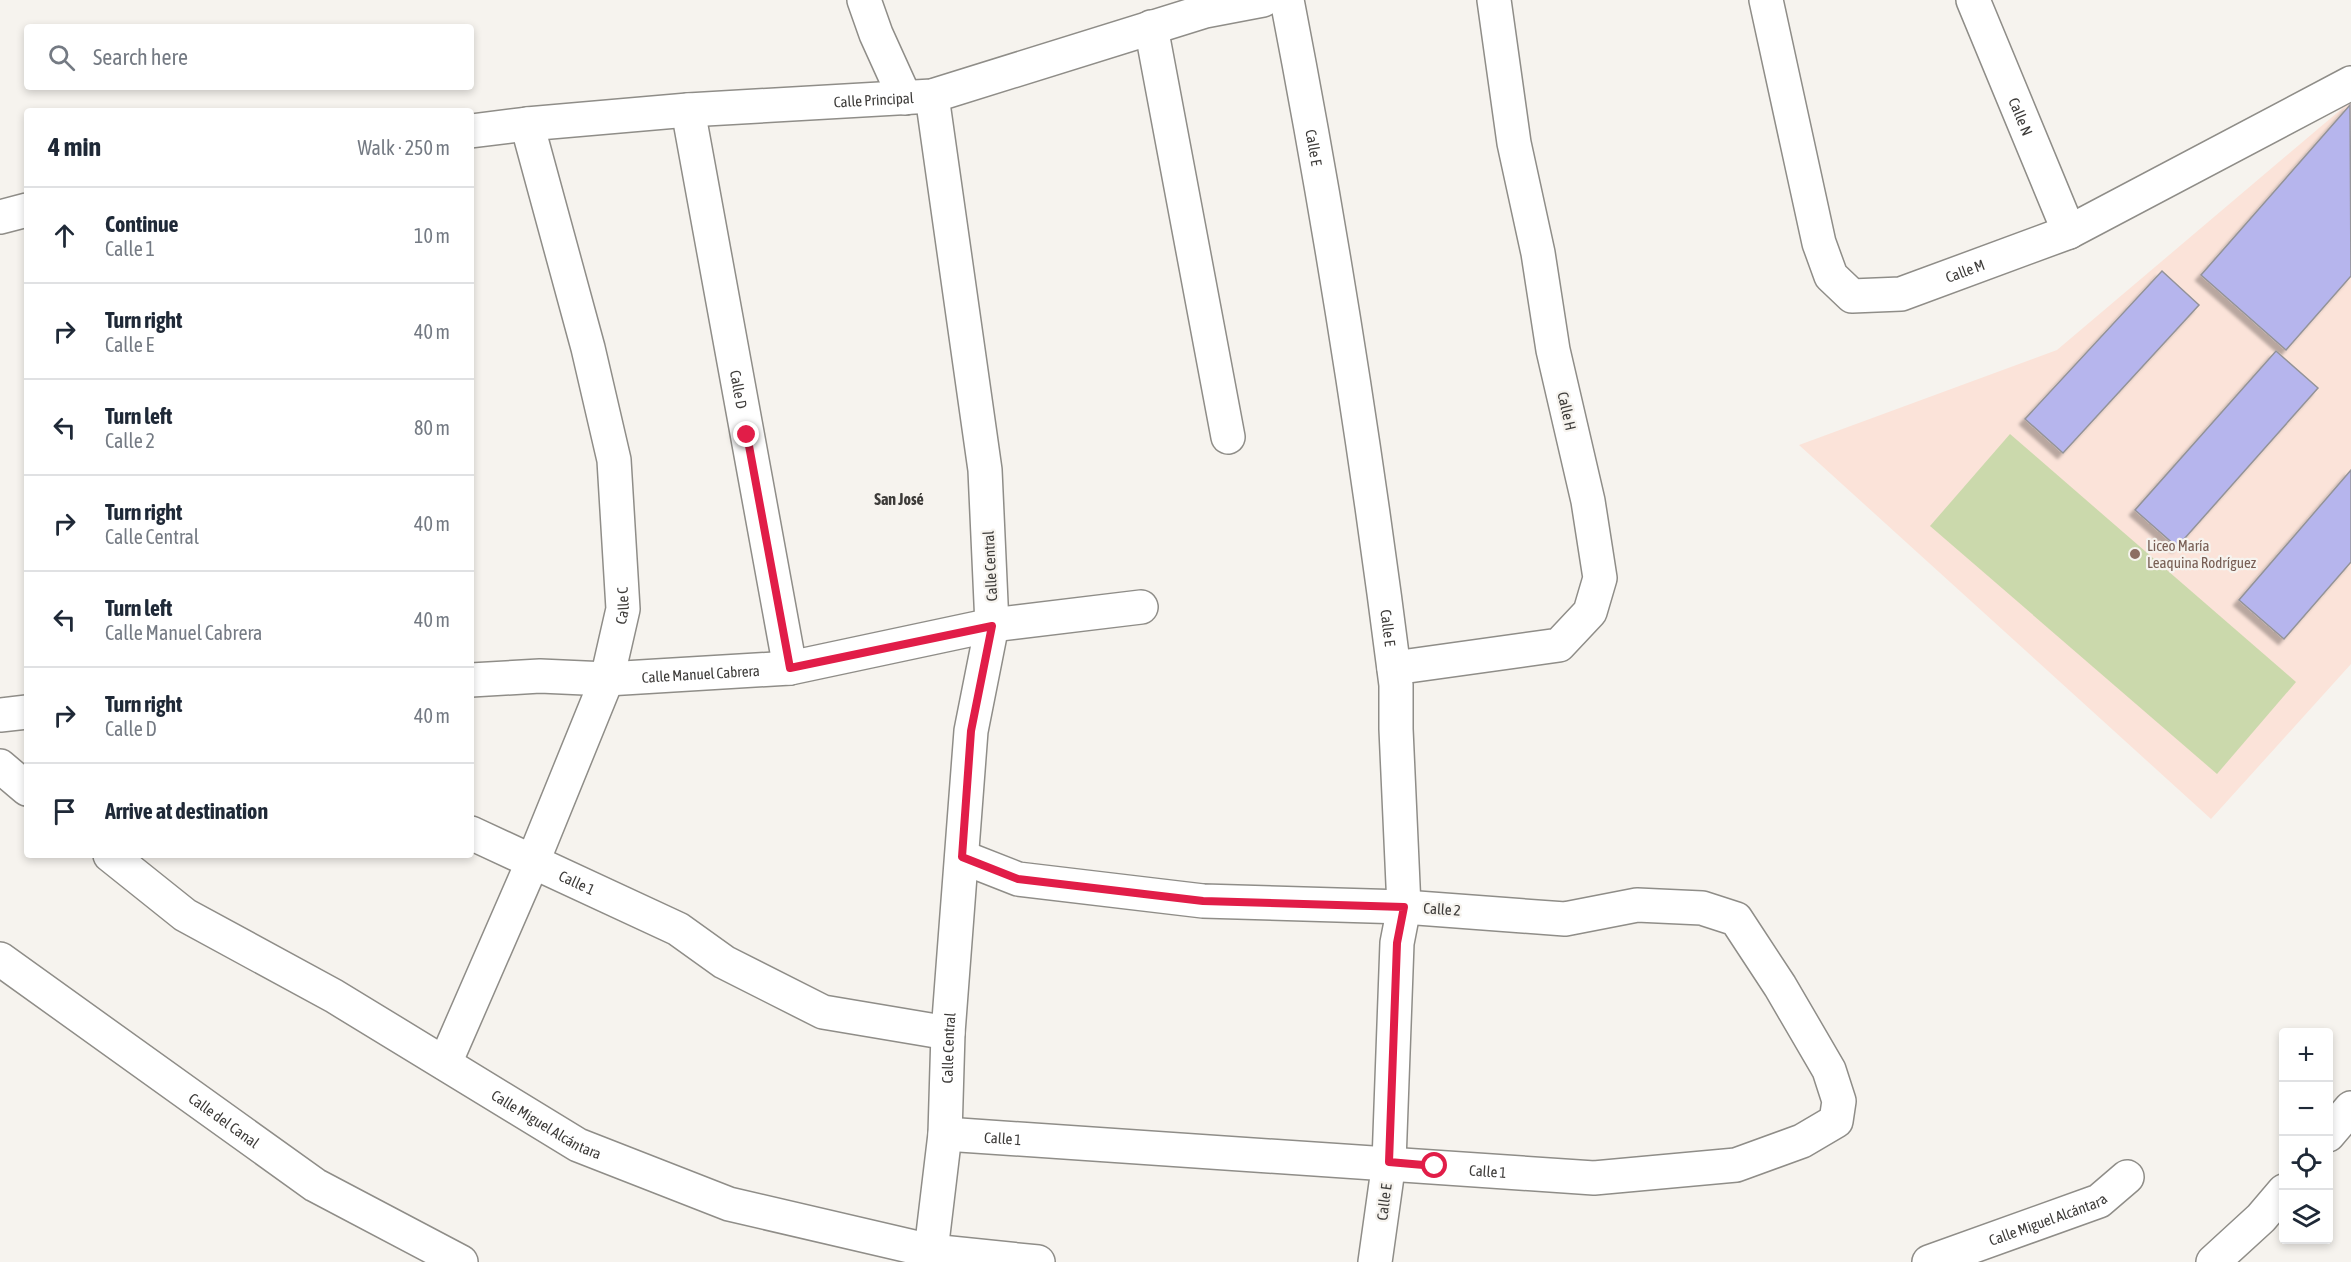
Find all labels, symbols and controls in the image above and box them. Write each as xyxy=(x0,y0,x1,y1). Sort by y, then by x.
search box xyxy=(24,24,474,90)
icon: search xyxy=(45,41,78,74)
text: Search here xyxy=(93,44,188,70)
street label: Calle Principal xyxy=(833,89,914,110)
street label: Calle N xyxy=(2006,95,2037,138)
street label: Calle E xyxy=(1303,128,1326,168)
text: 4 min xyxy=(48,132,101,162)
text: Walk · 250 m xyxy=(358,136,450,159)
text: Continue xyxy=(105,211,179,237)
icon: ahead xyxy=(48,219,81,252)
text: 10 m xyxy=(414,224,450,247)
text: Calle 1 xyxy=(105,237,155,260)
street label: Calle M xyxy=(1943,255,1987,285)
text: Turn right xyxy=(105,307,182,333)
icon: right xyxy=(48,315,81,348)
text: 40 m xyxy=(414,320,450,343)
text: Calle E xyxy=(105,333,154,356)
street label: Calle D xyxy=(727,369,751,410)
street label: Calle H xyxy=(1554,390,1580,432)
text: Turn left xyxy=(105,403,172,429)
icon: left xyxy=(48,411,81,444)
text: 80 m xyxy=(414,416,450,439)
route end xyxy=(733,421,759,447)
text: Calle 2 xyxy=(105,429,155,452)
district label: San José xyxy=(874,490,924,508)
text: Turn right xyxy=(105,499,182,525)
icon: right xyxy=(48,507,81,540)
text: 40 m xyxy=(414,512,450,535)
text: Calle Central xyxy=(105,525,199,548)
street label: Calle Central xyxy=(980,530,1000,602)
place label: Liceo María Leaquina Rodríguez xyxy=(2147,537,2257,571)
marker: Liceo María Leaquina Rodríguez xyxy=(2128,547,2142,561)
street label: Calle C xyxy=(611,586,632,626)
text: Turn left xyxy=(105,595,172,621)
icon: left xyxy=(48,603,81,636)
text: 40 m xyxy=(414,608,450,631)
street label: Calle E xyxy=(1378,608,1400,648)
text: Calle Manuel Cabrera xyxy=(105,621,262,644)
street label: Calle Manuel Cabrera xyxy=(641,661,760,685)
text: Turn right xyxy=(105,691,182,717)
icon: right xyxy=(48,699,81,732)
text: 40 m xyxy=(414,704,450,727)
text: Calle D xyxy=(105,717,157,740)
icon: arrive xyxy=(48,795,81,828)
text: Arrive at destination xyxy=(105,798,268,824)
street label: Calle 1 xyxy=(557,867,598,898)
street label: Calle 2 xyxy=(1423,899,1461,919)
street label: Calle Central xyxy=(938,1012,958,1083)
map controls xyxy=(2279,1028,2333,1244)
button: + xyxy=(2279,1028,2333,1082)
button: − xyxy=(2279,1082,2333,1136)
street label: Calle Miguel Alcántara xyxy=(489,1086,604,1162)
street label: Calle del Canal xyxy=(186,1089,263,1151)
street label: Calle 1 xyxy=(984,1128,1022,1148)
button: locate xyxy=(2279,1136,2333,1190)
route start xyxy=(1421,1152,1447,1178)
street label: Calle 1 xyxy=(1468,1161,1507,1181)
street label: Calle E xyxy=(1373,1182,1395,1221)
street label: Calle Miguel Alcántara xyxy=(1986,1190,2110,1248)
button: layers xyxy=(2279,1190,2333,1244)

